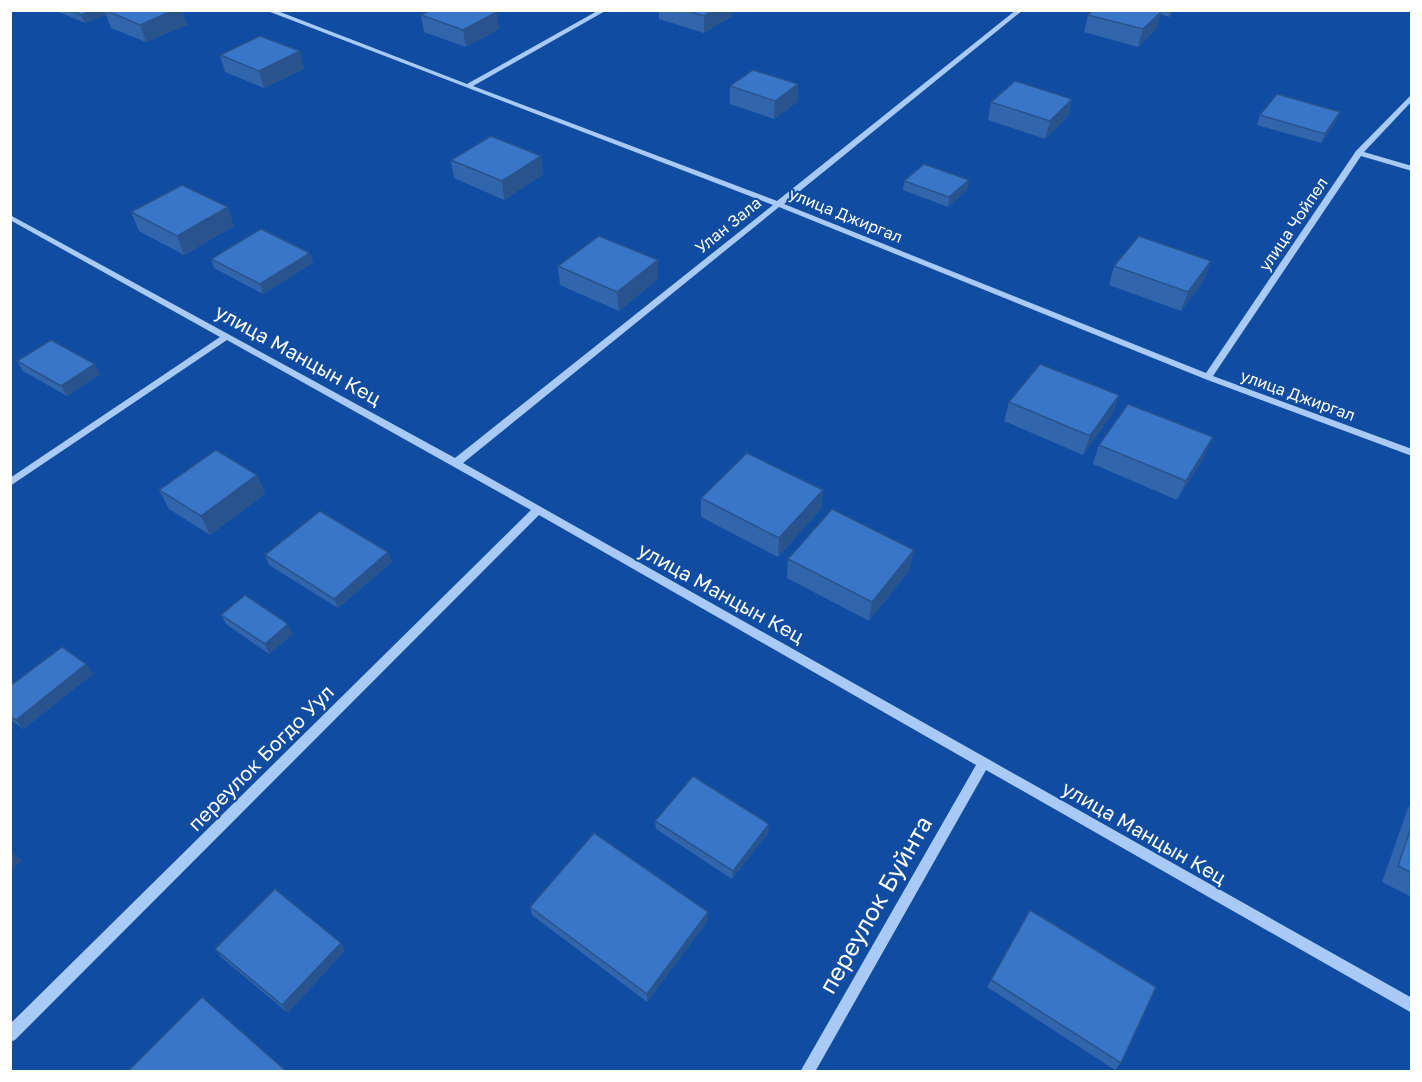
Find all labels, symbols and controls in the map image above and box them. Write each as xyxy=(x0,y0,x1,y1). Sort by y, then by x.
street label: улица Чойпел xyxy=(1254,173,1332,275)
street label: улица Джиргал xyxy=(786,183,906,247)
street label: Улан Зала xyxy=(691,192,765,258)
street label: улица Манцын Кец xyxy=(211,299,386,410)
street label: улица Джиргал xyxy=(1238,365,1358,425)
street label: улица Манцын Кец xyxy=(634,537,809,648)
street label: переулок Богдо Уул xyxy=(182,679,338,835)
street label: улица Манцын Кец xyxy=(1058,775,1231,889)
street label: переулок Буйнта xyxy=(812,810,937,998)

